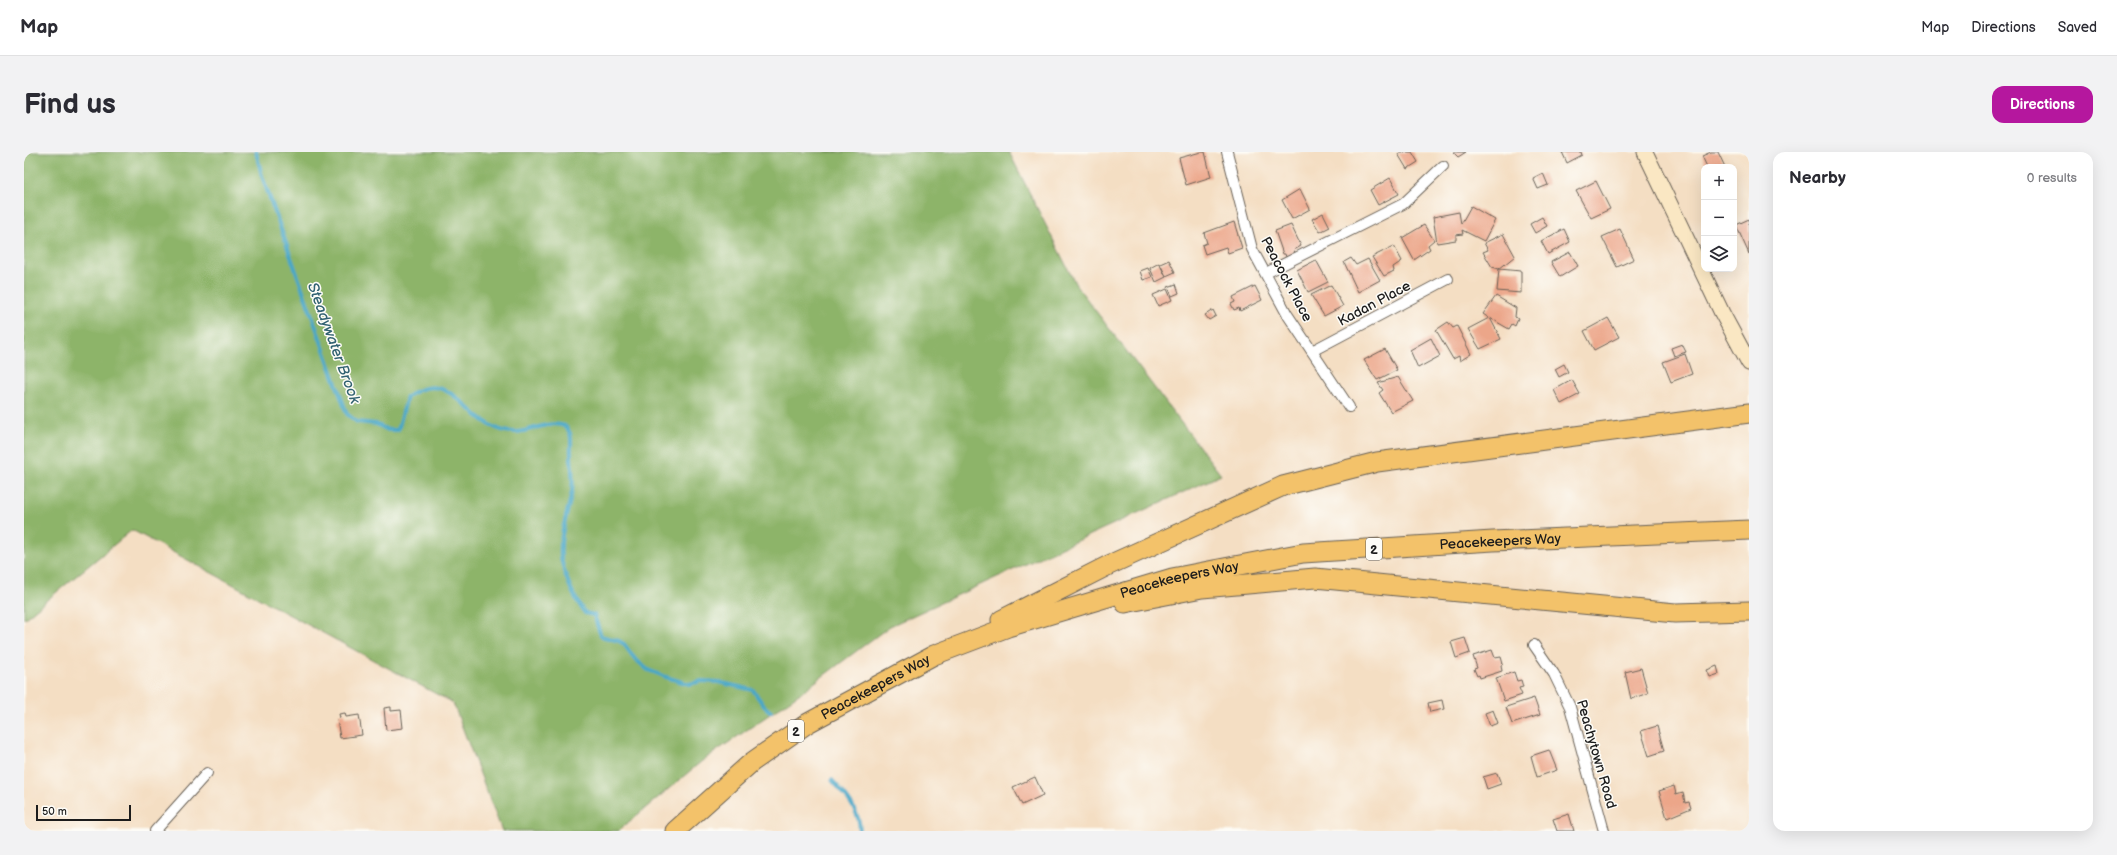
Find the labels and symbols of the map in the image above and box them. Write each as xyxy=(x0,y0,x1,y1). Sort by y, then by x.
street label: Peacock Place xyxy=(1257,234,1316,324)
street label: Kadan Place xyxy=(1335,277,1414,330)
water label: Steadywater Brook xyxy=(303,280,365,407)
street label: Peacekeepers Way xyxy=(1439,530,1562,553)
road number: 2 xyxy=(1366,538,1382,560)
street label: Peacekeepers Way xyxy=(1118,557,1241,602)
street label: Peacekeepers Way xyxy=(818,651,934,723)
street label: Peachytown Road xyxy=(1573,698,1620,811)
road number: 2 xyxy=(788,720,804,742)
scale bar xyxy=(36,803,131,822)

